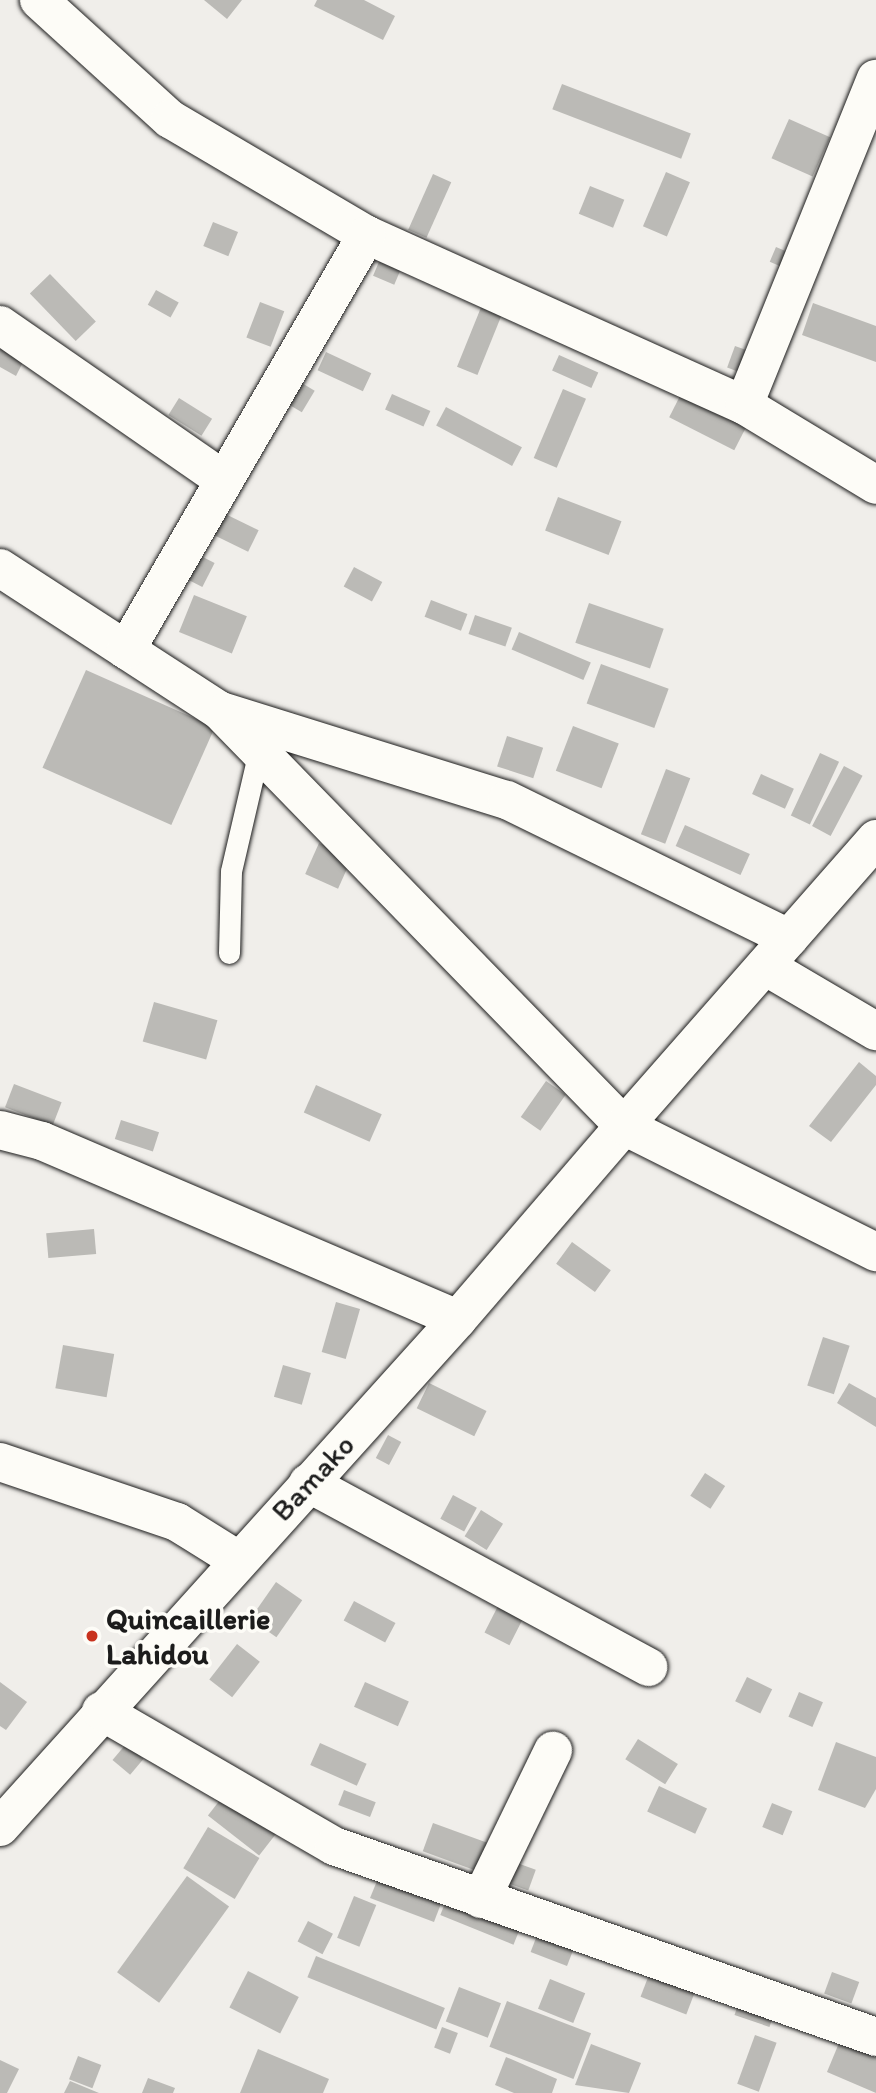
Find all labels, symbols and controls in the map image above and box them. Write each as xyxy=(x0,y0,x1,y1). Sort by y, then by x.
street label: Bamako xyxy=(264,1427,362,1529)
place label: Quincaillerie Lahidou xyxy=(106,1601,270,1672)
marker: Quincaillerie Lahidou xyxy=(84,1628,100,1644)

